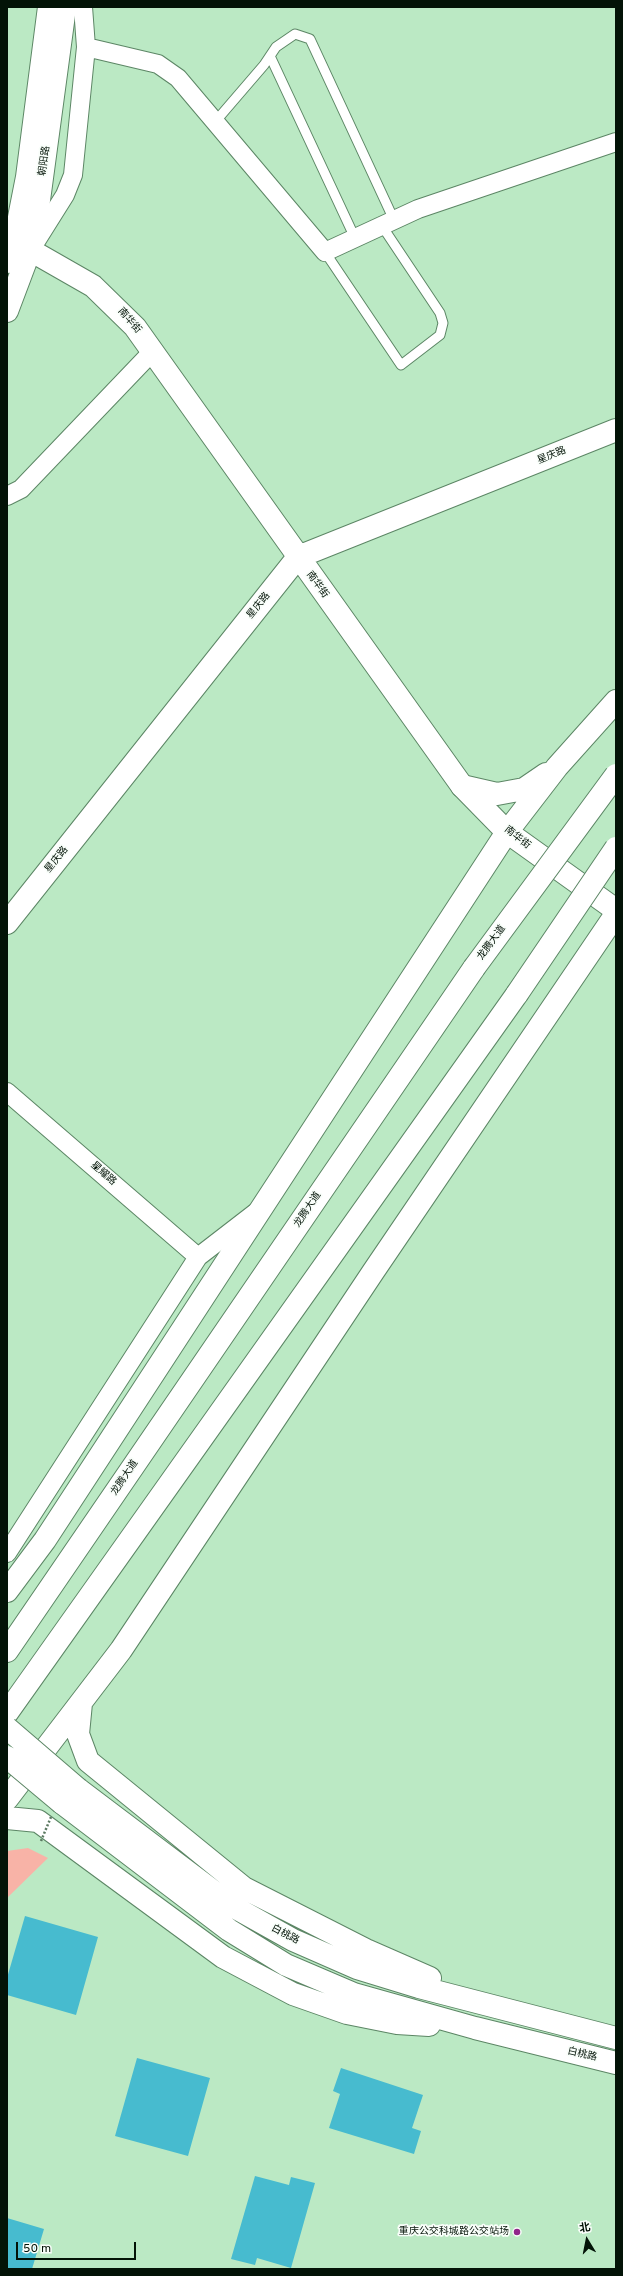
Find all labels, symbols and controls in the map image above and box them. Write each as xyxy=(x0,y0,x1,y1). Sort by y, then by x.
street label: 朝阳路 xyxy=(37,145,53,177)
street label: 南华街 xyxy=(115,306,143,336)
street label: 星庆路 xyxy=(536,445,568,467)
street label: 南华街 xyxy=(303,569,331,601)
street label: 星庆路 xyxy=(245,591,273,621)
street label: 南华街 xyxy=(501,824,533,852)
street label: 星庆路 xyxy=(43,845,71,875)
street label: 龙腾大道 xyxy=(475,923,509,963)
street label: 星耀路 xyxy=(88,1160,118,1188)
street label: 龙腾大道 xyxy=(292,1190,324,1230)
street label: 龙腾大道 xyxy=(109,1458,141,1498)
street label: 白桃路 xyxy=(269,1923,301,1947)
street label: 白桃路 xyxy=(566,2046,598,2064)
north arrow xyxy=(567,2220,607,2260)
text: 北 xyxy=(578,2220,592,2236)
place label: 重庆公交科城路公交站场 xyxy=(399,2226,509,2238)
marker: 重庆公交科城路公交站场 xyxy=(512,2227,522,2237)
scale bar xyxy=(18,2234,138,2260)
text: 50 m xyxy=(23,2241,51,2257)

